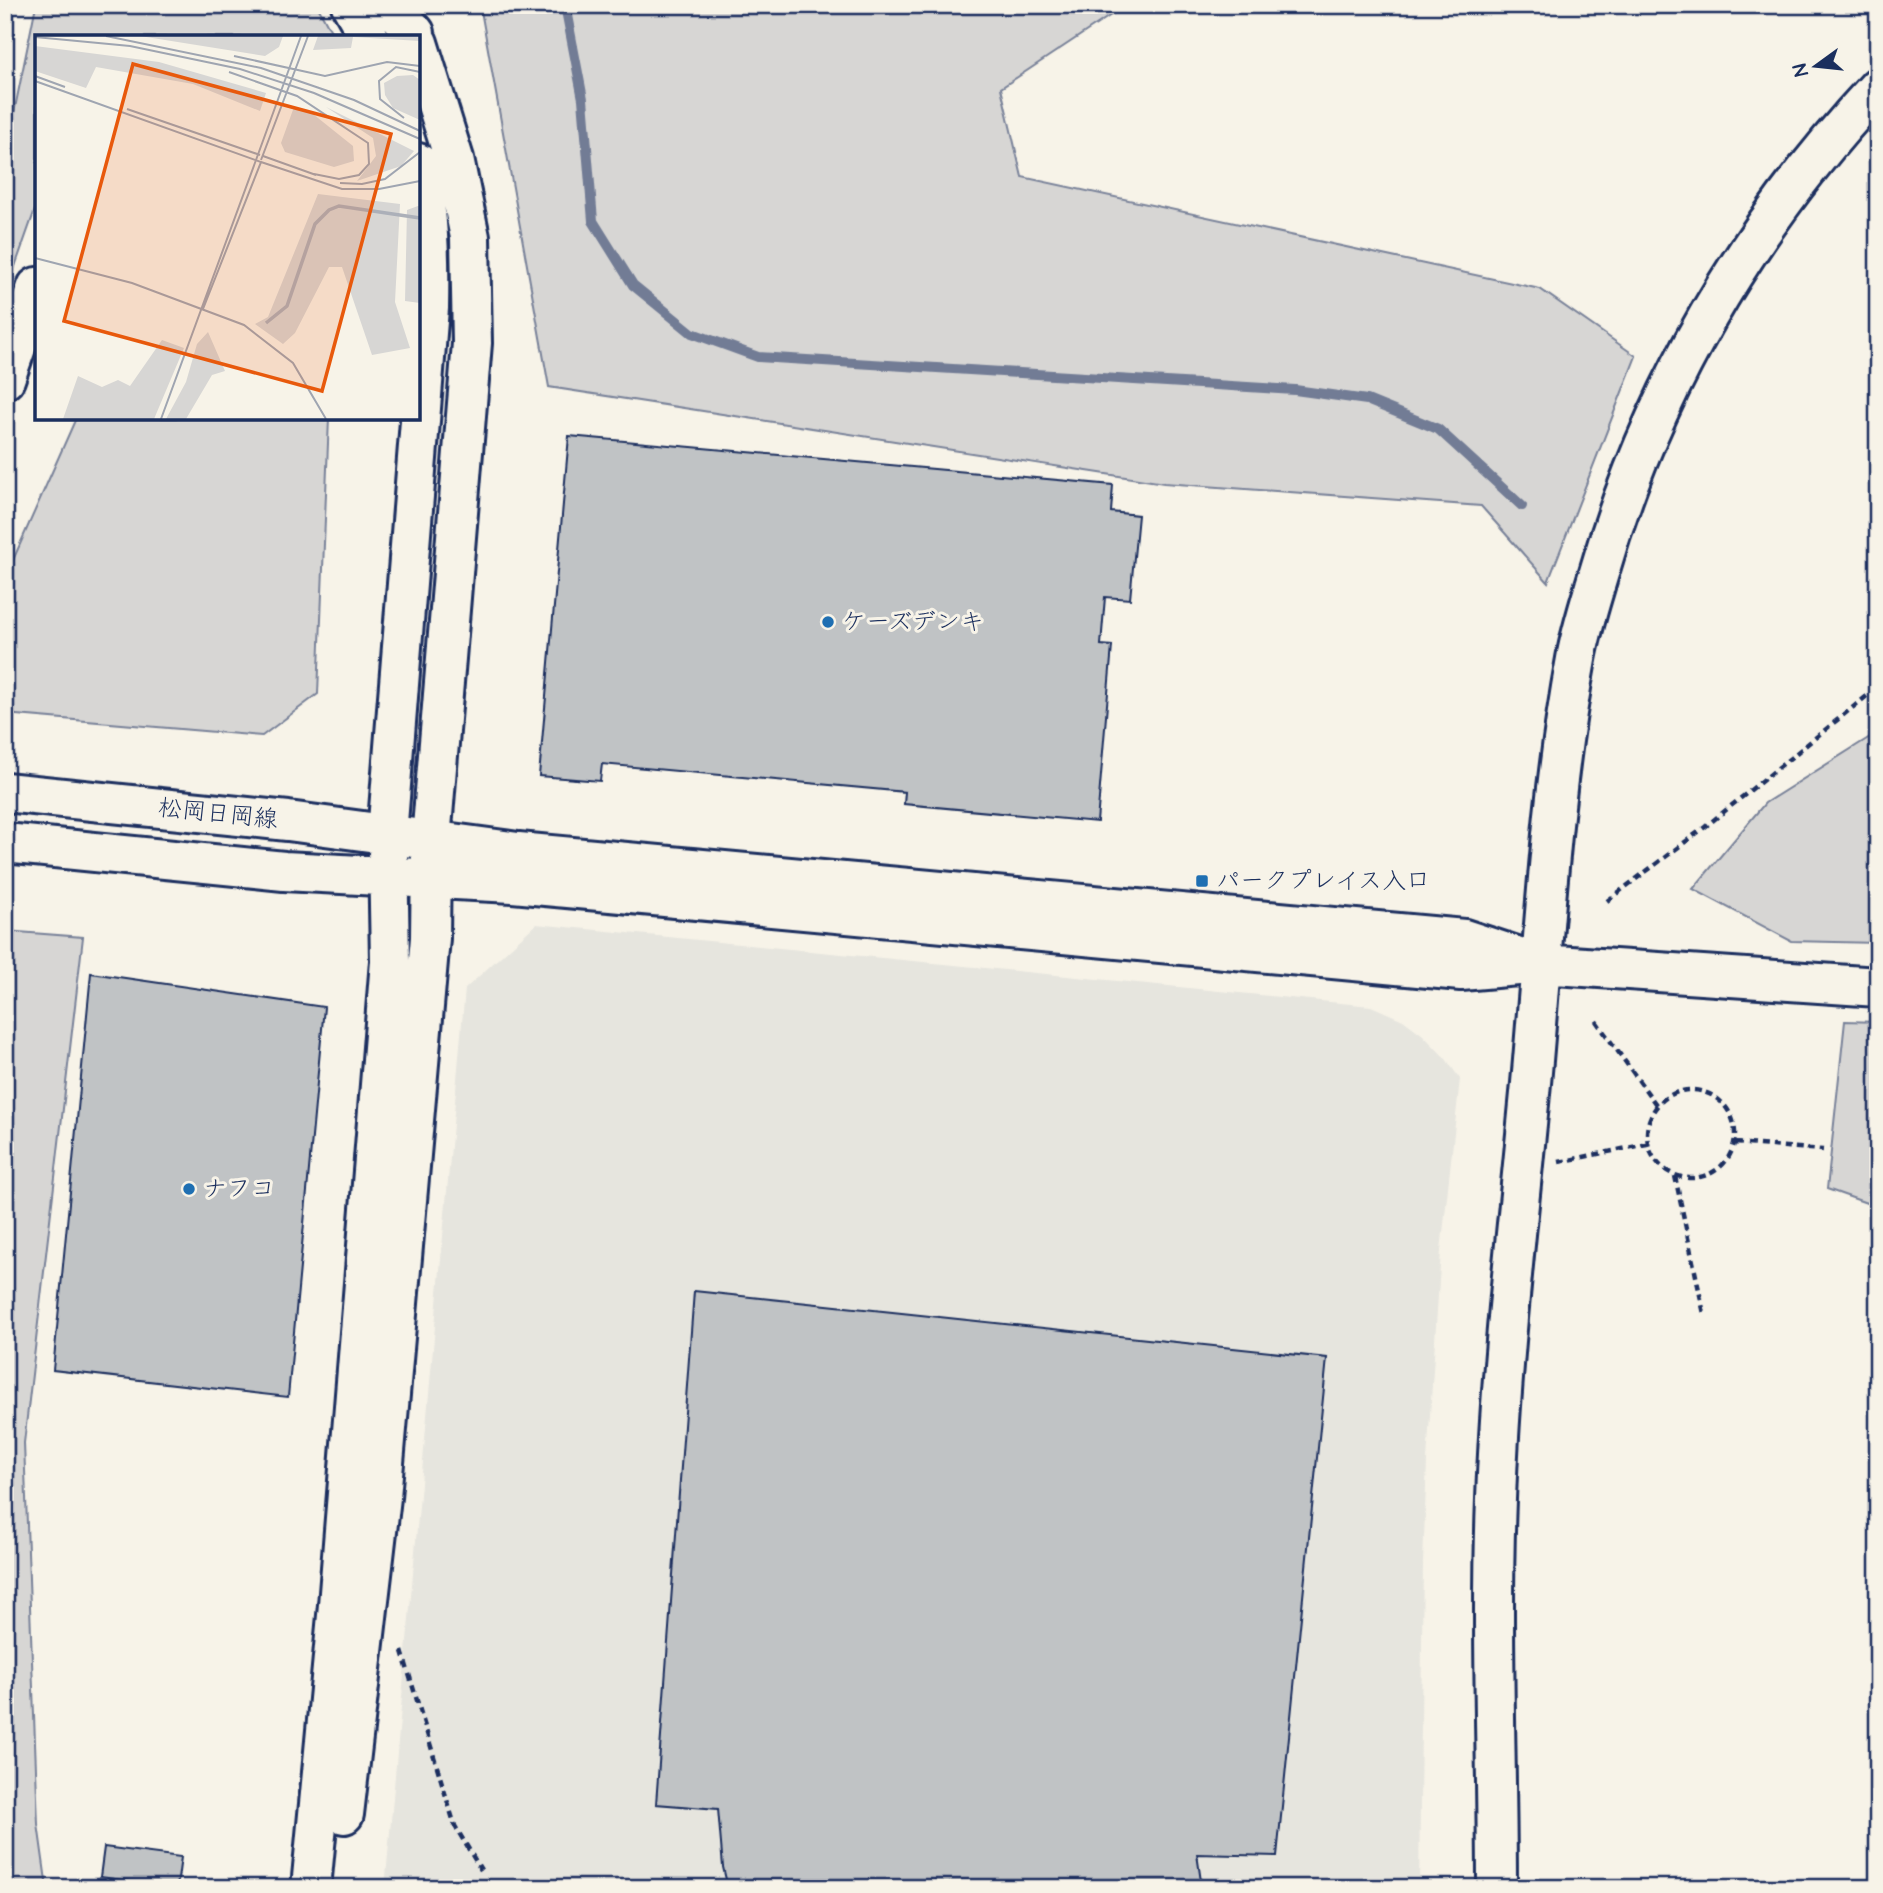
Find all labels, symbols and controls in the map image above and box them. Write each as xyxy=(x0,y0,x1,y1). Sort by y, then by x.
north arrow xyxy=(1782,32,1852,102)
inset map xyxy=(35,35,420,420)
text: N xyxy=(1786,61,1816,79)
place label: ケーズデンキ xyxy=(842,605,984,639)
marker: ケーズデンキ xyxy=(820,614,836,630)
street label: 松岡日岡線 xyxy=(157,791,279,837)
place label: パークプレイス入口 xyxy=(1216,864,1430,898)
marker: パークプレイス入口 xyxy=(1194,873,1210,889)
place label: ナフコ xyxy=(203,1172,275,1206)
marker: ナフコ xyxy=(181,1181,197,1197)

